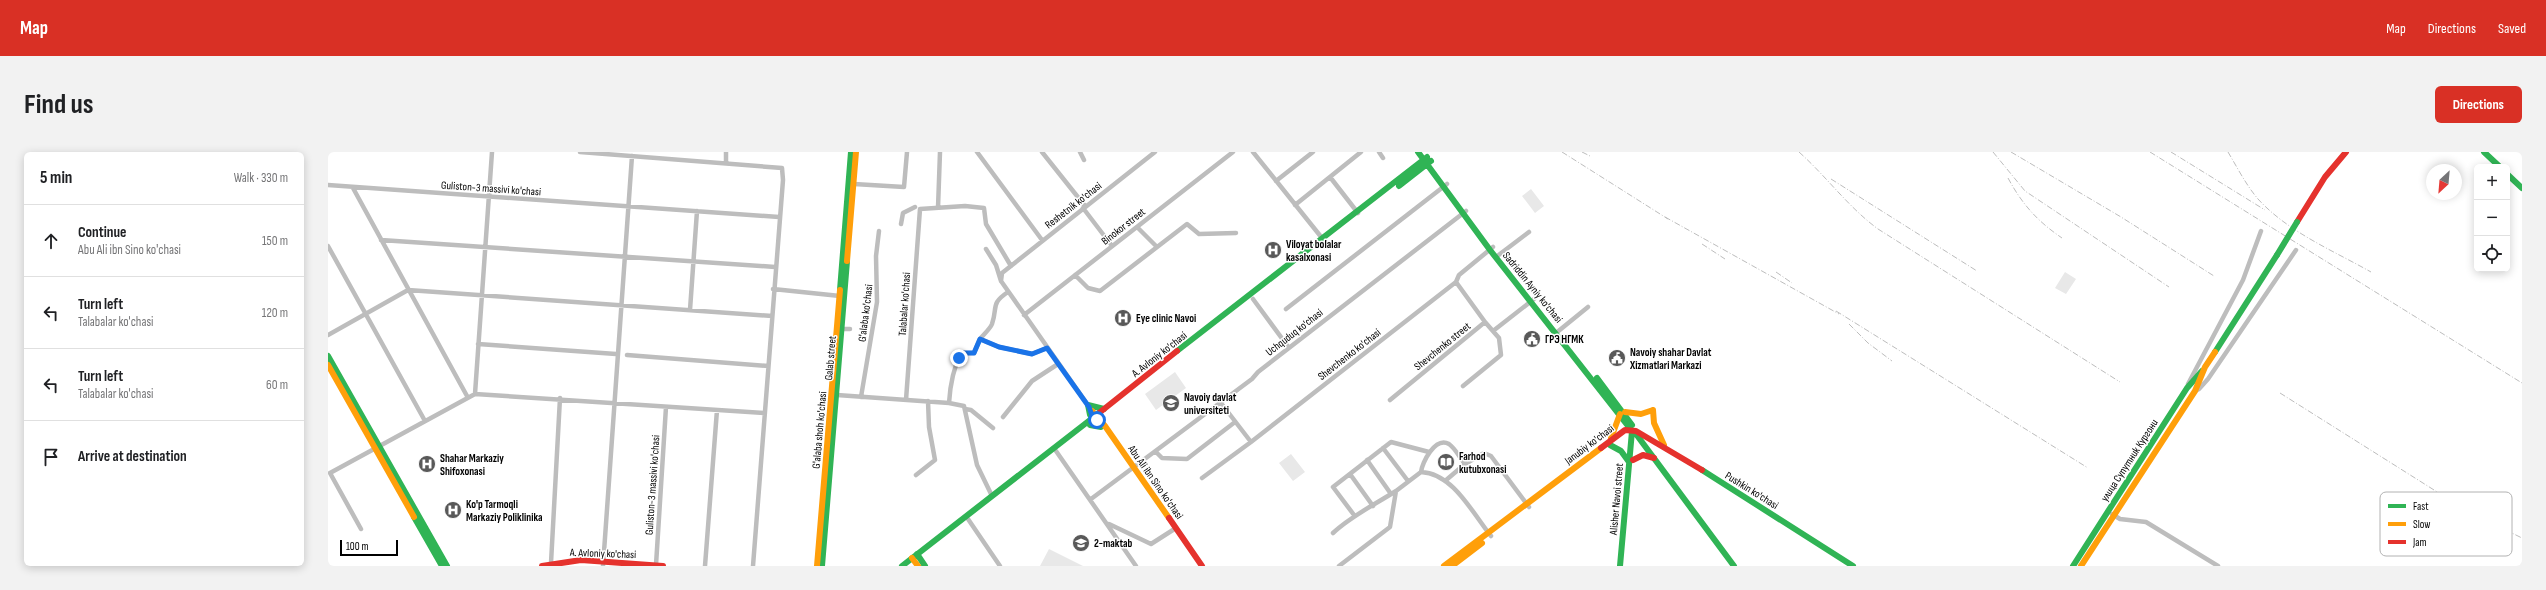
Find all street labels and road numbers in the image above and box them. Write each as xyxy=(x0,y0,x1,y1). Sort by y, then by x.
street label: Guliston-3 massivi ko'chasi xyxy=(441,179,541,198)
street label: Reshetnik ko'chasi xyxy=(1042,179,1104,231)
street label: Binokor street xyxy=(1099,205,1148,248)
street label: Sadriddin Ayniy ko'chasi xyxy=(1500,249,1565,325)
street label: Talabalar ko'chasi xyxy=(896,272,913,336)
street label: G'alaba ko'chasi xyxy=(856,284,875,343)
street label: Uchquduq ko'chasi xyxy=(1263,306,1325,359)
street label: Shevchenko street xyxy=(1411,319,1474,373)
street label: Shevchenko ko'chasi xyxy=(1315,326,1383,383)
street label: A. Avloniy ko'chasi xyxy=(1128,329,1190,381)
street label: Galab street xyxy=(822,335,839,381)
street label: G'alaba shoh ko'chasi xyxy=(810,391,829,469)
street label: улица Супутник Кургони xyxy=(2098,416,2161,504)
street label: Janubiy ko'chasi xyxy=(1561,422,1616,468)
street label: Guliston-3 massivi ko'chasi xyxy=(643,435,662,535)
street label: Abu Ali ibn Sino ko'chasi xyxy=(1125,442,1186,522)
street label: Alisher Navoi street xyxy=(1607,462,1626,536)
street label: Pushkin ko'chasi xyxy=(1723,469,1781,512)
street label: A. Avloniy ko'chasi xyxy=(569,546,636,561)

